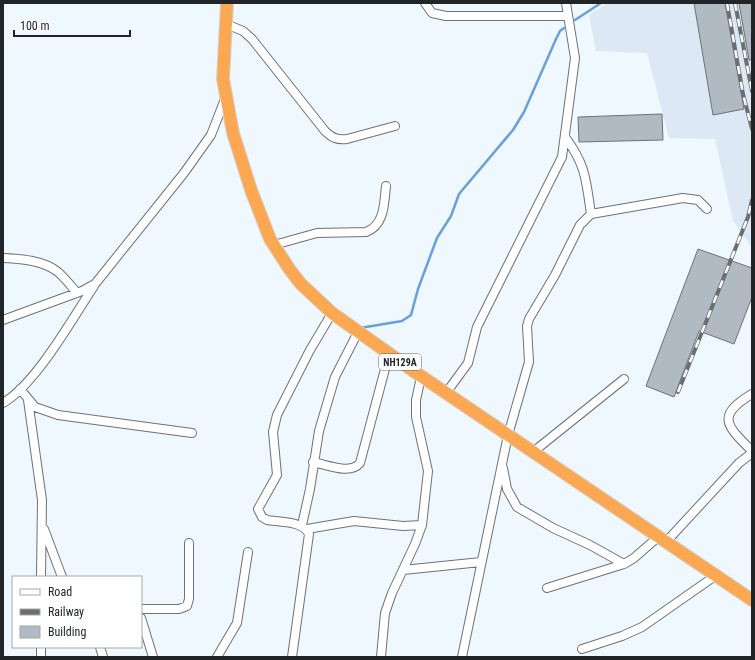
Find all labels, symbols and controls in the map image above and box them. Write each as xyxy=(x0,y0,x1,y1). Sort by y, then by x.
scale bar xyxy=(14,12,130,38)
text: 100 m xyxy=(20,19,50,33)
road number: NH129A xyxy=(379,354,421,370)
legend xyxy=(12,576,142,648)
text: Road xyxy=(48,585,72,599)
text: Railway xyxy=(48,605,84,619)
text: Building xyxy=(48,625,86,639)

